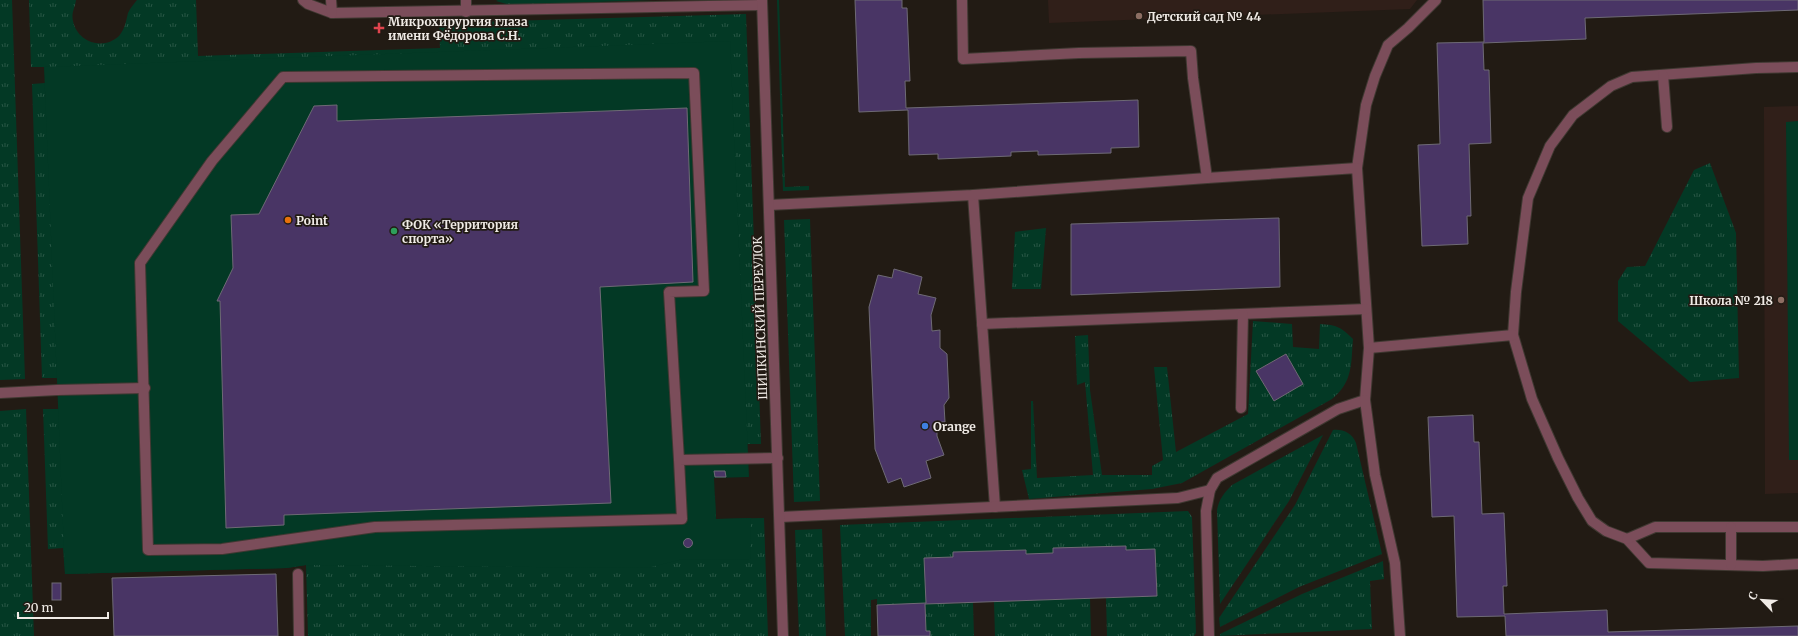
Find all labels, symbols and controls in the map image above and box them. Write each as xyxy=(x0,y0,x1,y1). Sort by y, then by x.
place label: Детский сад № 44 xyxy=(1147,9,1262,24)
marker: Детский сад № 44 xyxy=(1134,11,1144,21)
place label: Микрохирургия глаза имени Фёдорова С.Н. xyxy=(388,14,528,43)
marker: Микрохирургия глаза имени Фёдорова С.Н. xyxy=(373,22,385,34)
place label: Point xyxy=(296,213,328,228)
marker: Point xyxy=(283,215,293,225)
place label: ФОК «Территория спорта» xyxy=(402,217,518,246)
marker: ФОК «Территория спорта» xyxy=(389,226,399,236)
street label: ШИПКИНСКИЙ ПЕРЕУЛОК xyxy=(750,235,770,400)
place label: Школа № 218 xyxy=(1689,293,1773,308)
marker: Школа № 218 xyxy=(1776,295,1786,305)
place label: Orange xyxy=(933,419,976,434)
marker: Orange xyxy=(920,421,930,431)
north arrow xyxy=(1742,580,1782,620)
text: С xyxy=(1745,590,1761,602)
scale bar xyxy=(18,594,108,620)
text: 20 m xyxy=(24,600,53,615)

